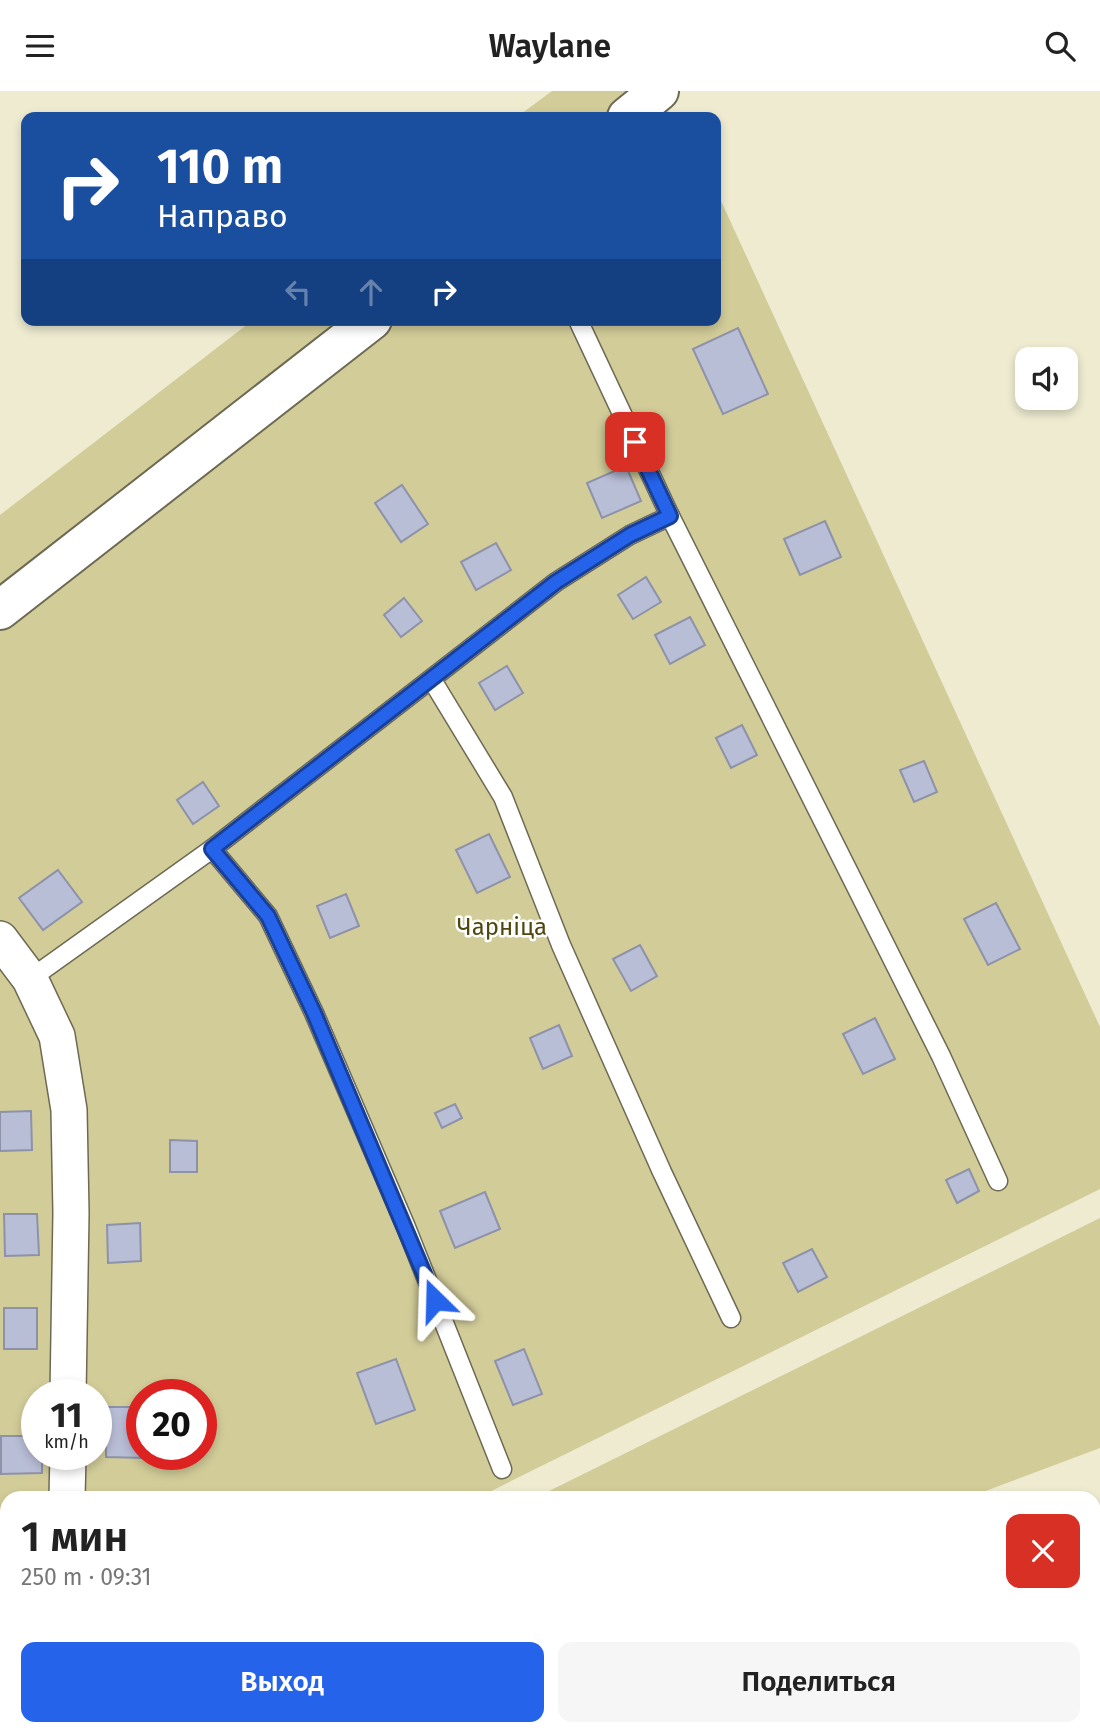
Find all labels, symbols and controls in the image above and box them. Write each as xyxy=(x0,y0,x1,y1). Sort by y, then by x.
icon: menu xyxy=(21,27,59,65)
text: Waylane xyxy=(489,27,611,65)
icon: search xyxy=(1041,27,1079,65)
text: 110 m xyxy=(157,137,283,196)
icon: right xyxy=(42,140,133,231)
text: Направо xyxy=(157,197,288,235)
icon: left xyxy=(279,273,317,311)
icon: ahead xyxy=(352,273,390,311)
icon: right xyxy=(425,273,463,311)
map controls xyxy=(1015,347,1078,410)
button: sound xyxy=(1015,347,1078,410)
pin xyxy=(605,412,665,472)
icon: arrive xyxy=(616,423,654,461)
park label: Чарніца xyxy=(457,913,547,941)
position arrow xyxy=(398,1263,472,1337)
speed limit sign: 20 xyxy=(126,1379,217,1470)
text: 11 xyxy=(51,1394,82,1436)
text: km/h xyxy=(44,1431,89,1453)
text: 1 мин xyxy=(21,1512,128,1562)
button: close xyxy=(1006,1514,1080,1588)
text: 250 m · 09:31 xyxy=(21,1563,152,1591)
button: Выход xyxy=(21,1642,544,1722)
button: Поделиться xyxy=(558,1642,1080,1722)

